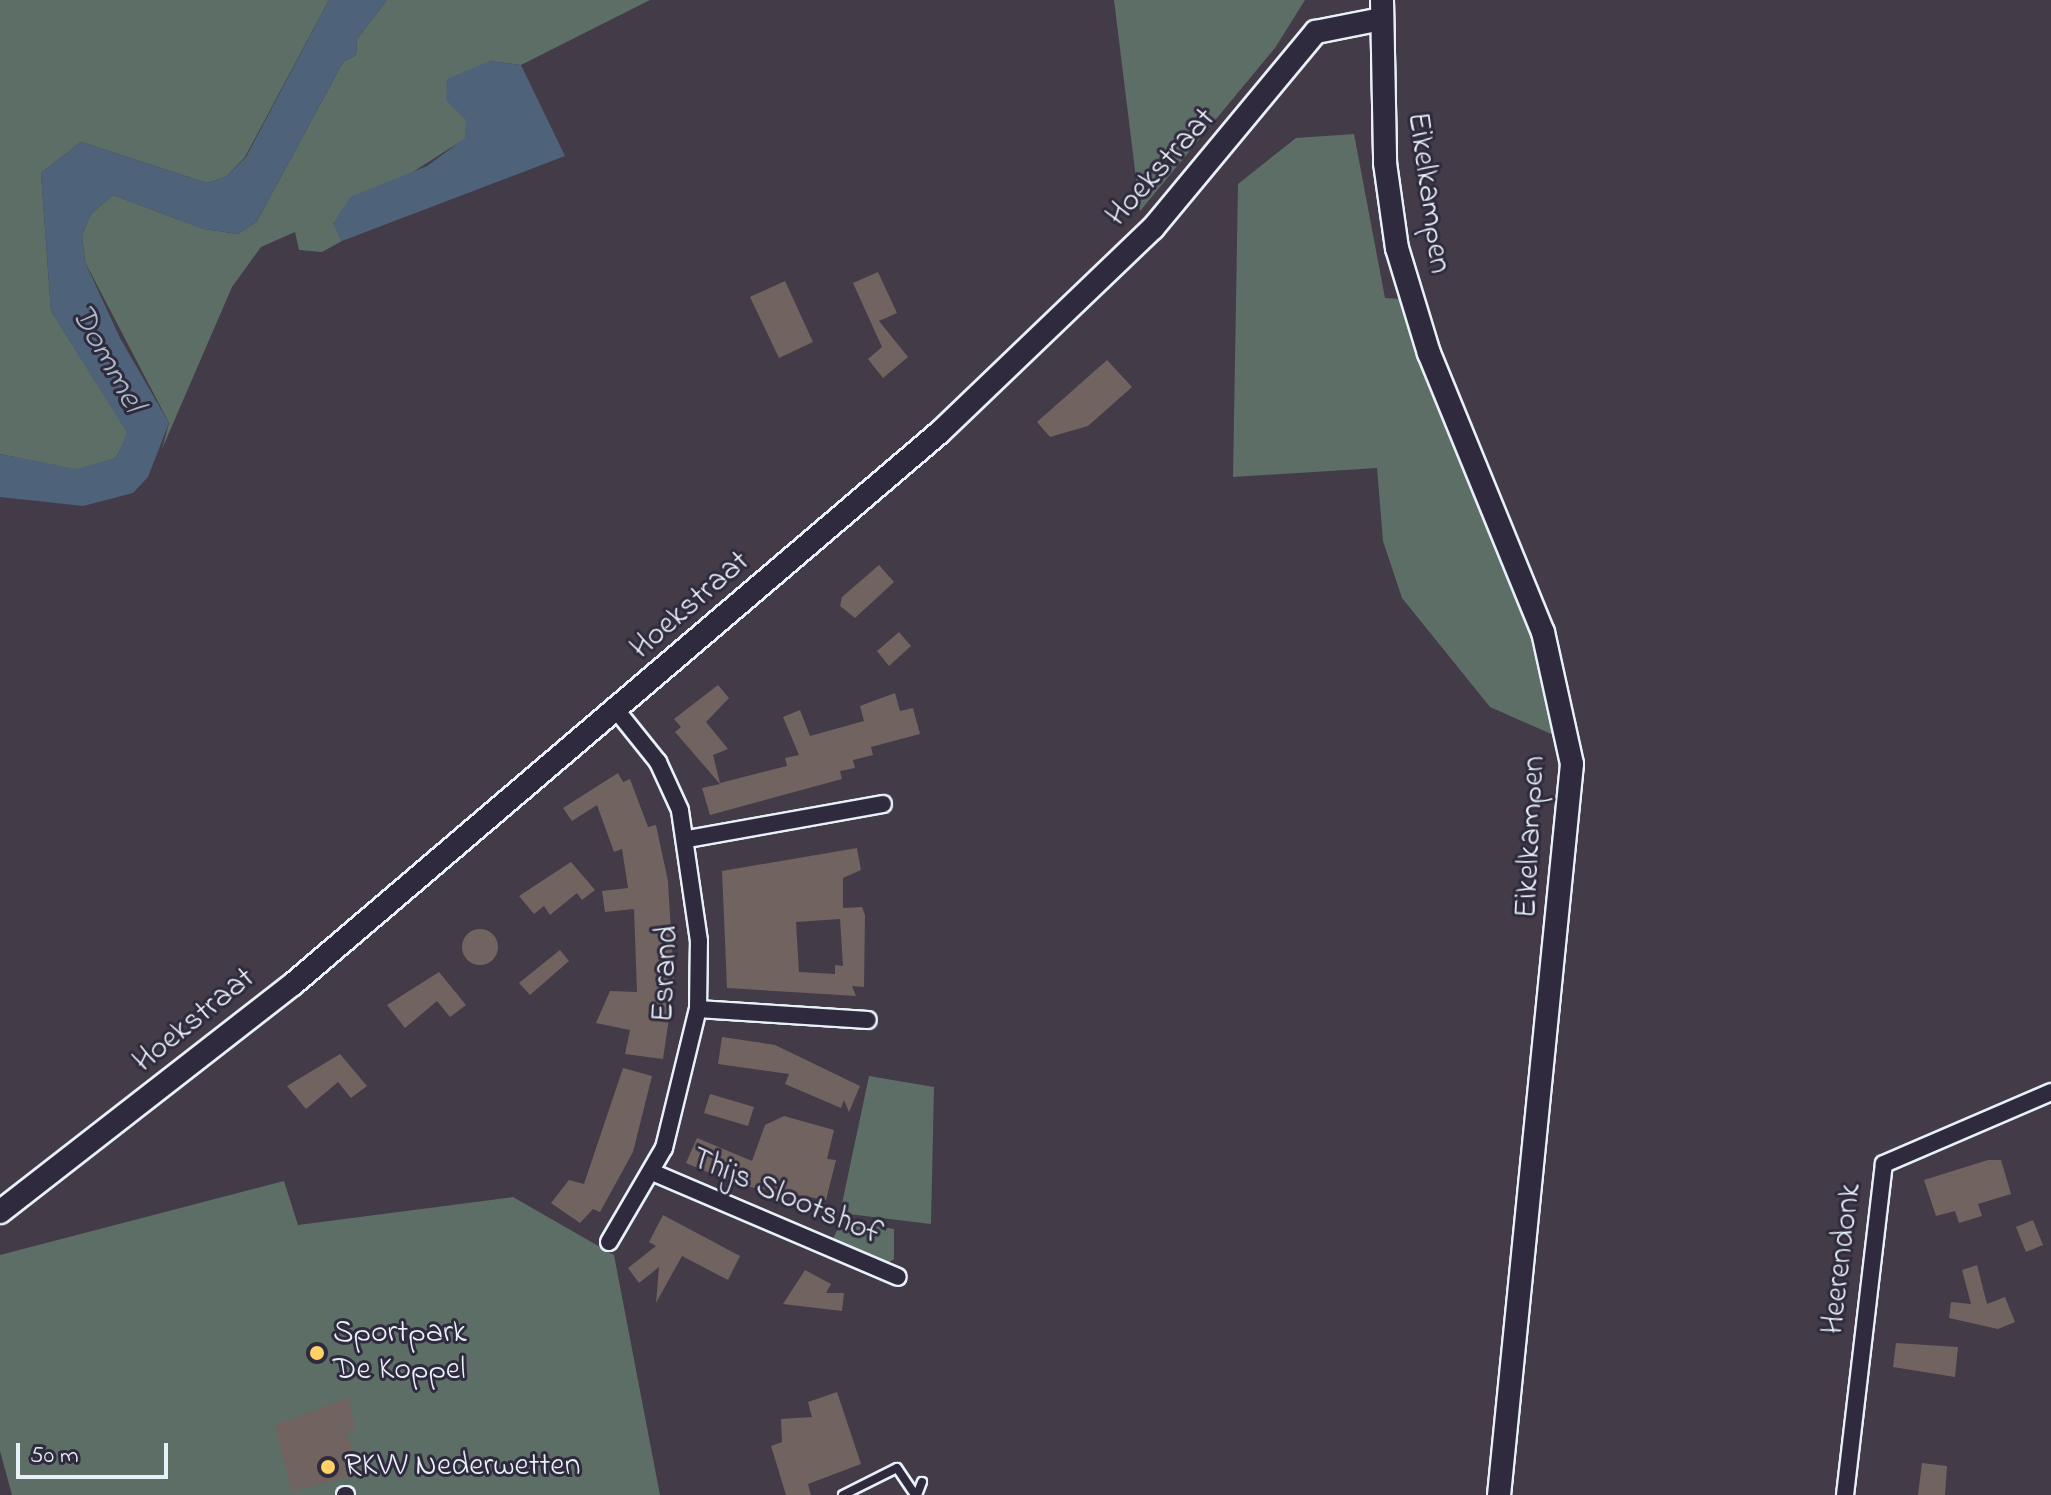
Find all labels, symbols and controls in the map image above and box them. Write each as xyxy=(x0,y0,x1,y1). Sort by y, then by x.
street label: Hoekstraat xyxy=(1099,101,1225,235)
street label: Eikelkampen xyxy=(1397,110,1457,276)
water label: Dommel xyxy=(60,298,152,420)
street label: Hoekstraat xyxy=(623,544,759,668)
street label: Eikelkampen xyxy=(1509,755,1555,919)
street label: Esrand xyxy=(645,925,689,1023)
street label: Hoekstraat xyxy=(126,960,264,1082)
street label: Thijs Slootshof xyxy=(685,1141,887,1255)
street label: Heerendonk xyxy=(1815,1181,1871,1337)
place label: Sportpark De Koppel xyxy=(333,1316,467,1391)
marker: Sportpark De Koppel xyxy=(308,1344,326,1362)
scale bar xyxy=(20,1427,172,1477)
text: 50 m xyxy=(30,1439,79,1474)
place label: RKVV Nederwetten xyxy=(344,1448,580,1486)
marker: RKVV Nederwetten xyxy=(319,1458,337,1476)

